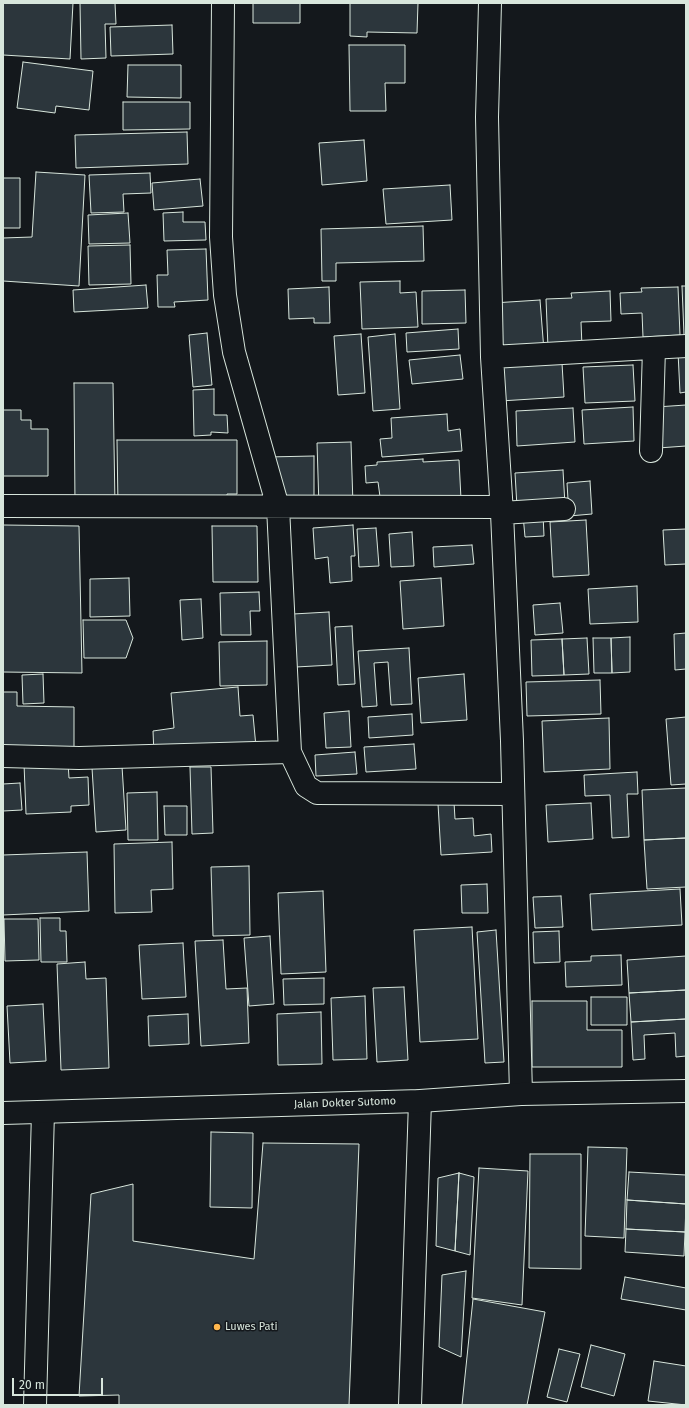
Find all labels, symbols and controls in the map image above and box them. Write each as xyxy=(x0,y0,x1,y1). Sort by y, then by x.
street label: Jalan Dokter Sutomo xyxy=(294,1095,396,1111)
place label: Luwes Pati xyxy=(225,1320,277,1334)
marker: Luwes Pati xyxy=(212,1322,222,1332)
scale bar xyxy=(14,1370,105,1396)
text: 20 m xyxy=(19,1378,45,1392)

